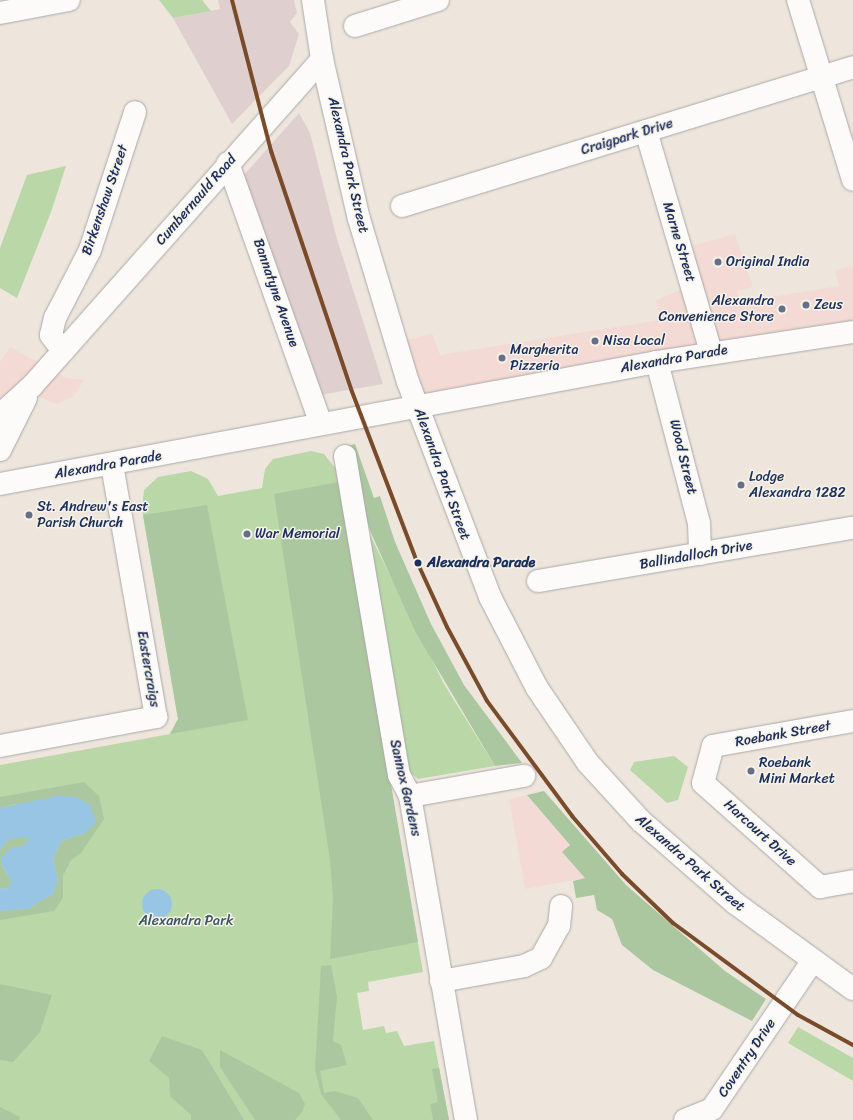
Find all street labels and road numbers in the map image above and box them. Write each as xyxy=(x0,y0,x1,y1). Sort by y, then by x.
street label: Alexandra Park Street xyxy=(324,95,372,235)
street label: Craigpark Drive xyxy=(579,115,675,159)
street label: Birkenshaw Street xyxy=(78,143,132,257)
street label: Cumbernauld Road xyxy=(152,151,240,249)
street label: Marne Street xyxy=(659,200,699,284)
street label: Bannatyne Avenue xyxy=(250,237,302,349)
street label: Alexandra Parade xyxy=(619,341,729,377)
street label: Alexandra Park Street xyxy=(410,406,474,542)
street label: Wood Street xyxy=(666,418,700,496)
street label: Alexandra Parade xyxy=(53,447,163,483)
street label: Ballindalloch Drive xyxy=(638,537,754,573)
street label: Eastercraigs xyxy=(133,629,163,709)
street label: Roebank Street xyxy=(734,717,832,751)
street label: Sannox Gardens xyxy=(386,738,424,838)
street label: Harcourt Drive xyxy=(720,796,800,870)
street label: Alexandra Park Street xyxy=(632,811,748,915)
street label: Coventry Drive xyxy=(715,1016,779,1100)

